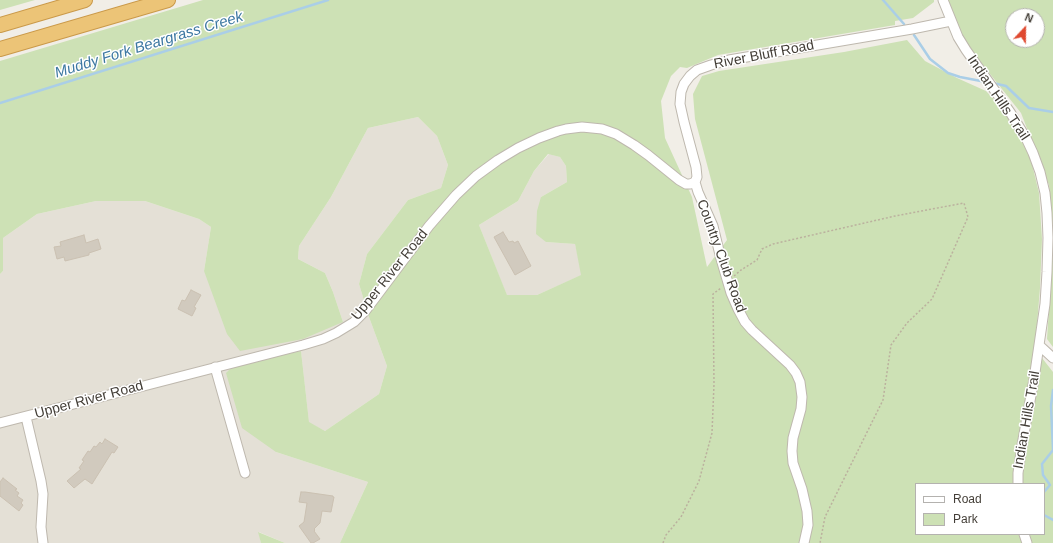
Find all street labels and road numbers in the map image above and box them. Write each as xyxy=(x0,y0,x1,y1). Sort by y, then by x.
street label: River Bluff Road xyxy=(712,37,816,73)
street label: Indian Hills Trail xyxy=(963,52,1033,144)
street label: Country Club Road xyxy=(693,197,749,315)
street label: Upper River Road xyxy=(348,226,432,324)
street label: Indian Hills Trail xyxy=(1010,370,1044,470)
street label: Upper River Road xyxy=(33,377,145,423)

